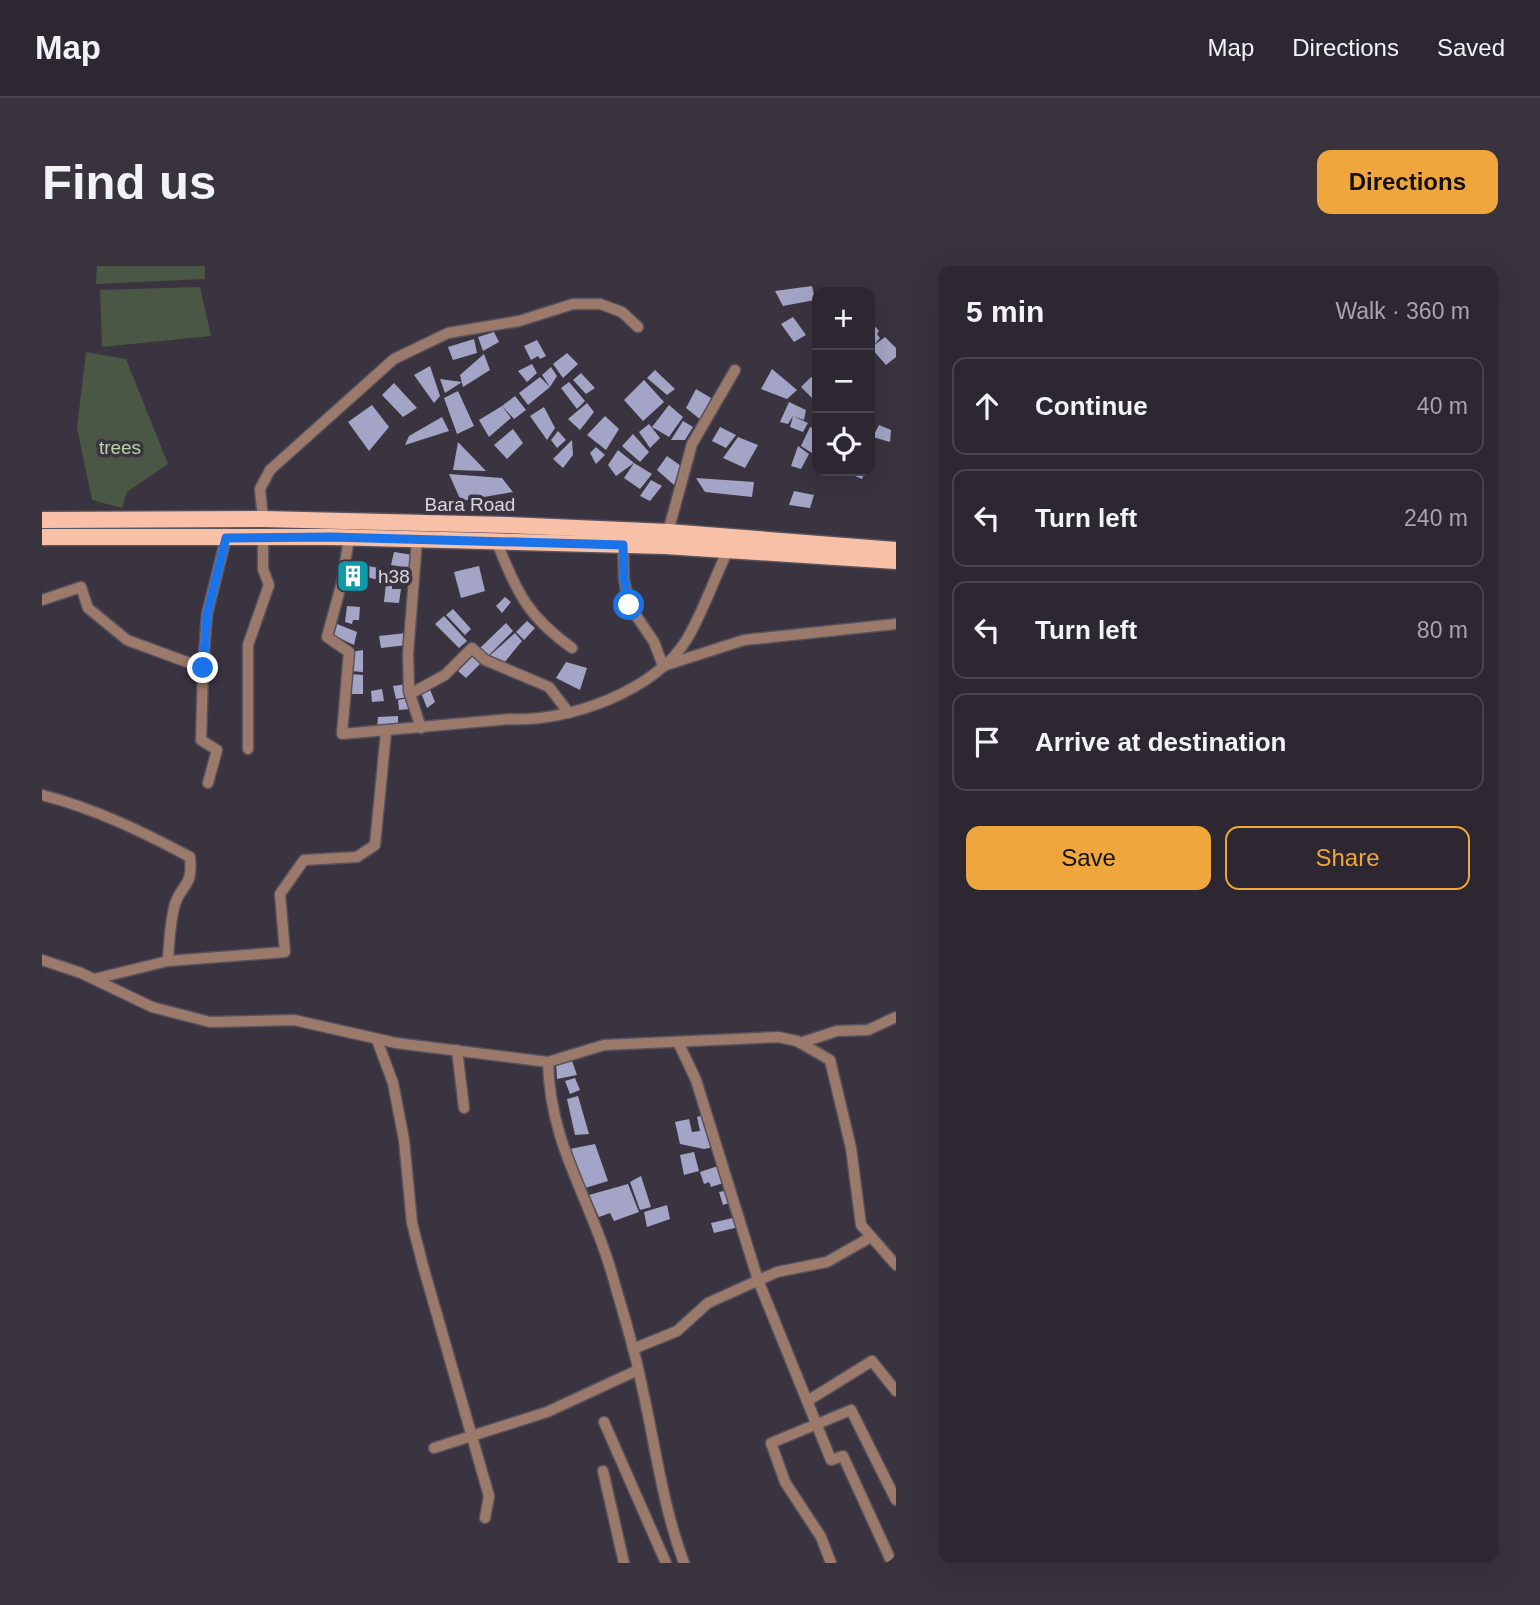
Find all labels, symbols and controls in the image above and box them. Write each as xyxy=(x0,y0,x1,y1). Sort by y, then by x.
text: Map xyxy=(35,29,101,66)
text: Map xyxy=(1208,34,1254,61)
text: Directions xyxy=(1292,34,1399,61)
text: Saved xyxy=(1437,34,1505,61)
button: Directions xyxy=(1317,150,1498,214)
text: Find us xyxy=(42,155,216,209)
map controls xyxy=(812,287,875,476)
button: + xyxy=(812,287,875,350)
text: 5 min xyxy=(966,295,1044,328)
text: Walk · 360 m xyxy=(1335,298,1470,324)
button: − xyxy=(812,350,875,413)
icon: ahead xyxy=(968,387,1006,425)
text: Continue xyxy=(1035,391,1148,421)
text: 40 m xyxy=(1417,393,1468,419)
button: locate xyxy=(812,413,875,476)
park label: trees xyxy=(99,437,141,458)
street label: Bara Road xyxy=(425,494,515,515)
icon: left xyxy=(968,499,1006,537)
text: Turn left xyxy=(1035,503,1137,533)
text: 240 m xyxy=(1404,505,1468,531)
building icon: h38 xyxy=(334,557,372,595)
place label: h38 xyxy=(378,566,410,587)
route start xyxy=(613,589,644,620)
icon: left xyxy=(968,611,1006,649)
text: Turn left xyxy=(1035,615,1137,645)
text: 80 m xyxy=(1417,617,1468,643)
route end xyxy=(187,652,218,683)
icon: arrive xyxy=(968,723,1006,761)
text: Arrive at destination xyxy=(1035,727,1286,757)
button: Save xyxy=(966,826,1211,890)
button: Share xyxy=(1225,826,1470,890)

